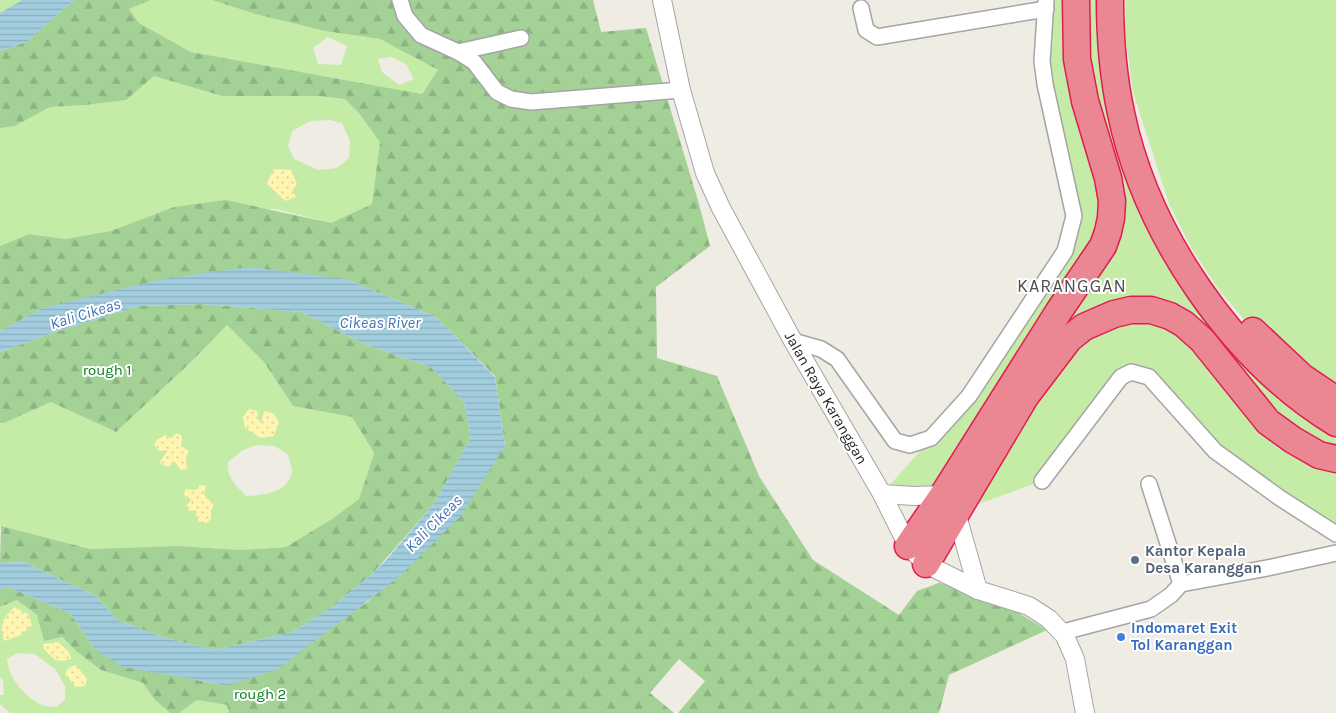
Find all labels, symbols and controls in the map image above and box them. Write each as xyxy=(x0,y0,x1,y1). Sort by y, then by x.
district label: KARANGGAN xyxy=(1017,275,1127,297)
water label: Kali Cikeas xyxy=(48,294,123,333)
water label: Cikeas River xyxy=(339,313,421,332)
street label: Jalan Raya Karanggan xyxy=(781,329,871,467)
park label: rough 1 xyxy=(83,361,131,379)
water label: Kali Cikeas xyxy=(401,491,466,556)
place label: Kantor Kepala Desa Karanggan xyxy=(1145,542,1262,577)
marker: Kantor Kepala Desa Karanggan xyxy=(1129,554,1141,566)
place label: Indomaret Exit Tol Karanggan xyxy=(1131,619,1237,654)
marker: Indomaret Exit Tol Karanggan xyxy=(1115,631,1127,643)
park label: rough 2 xyxy=(234,685,286,703)

